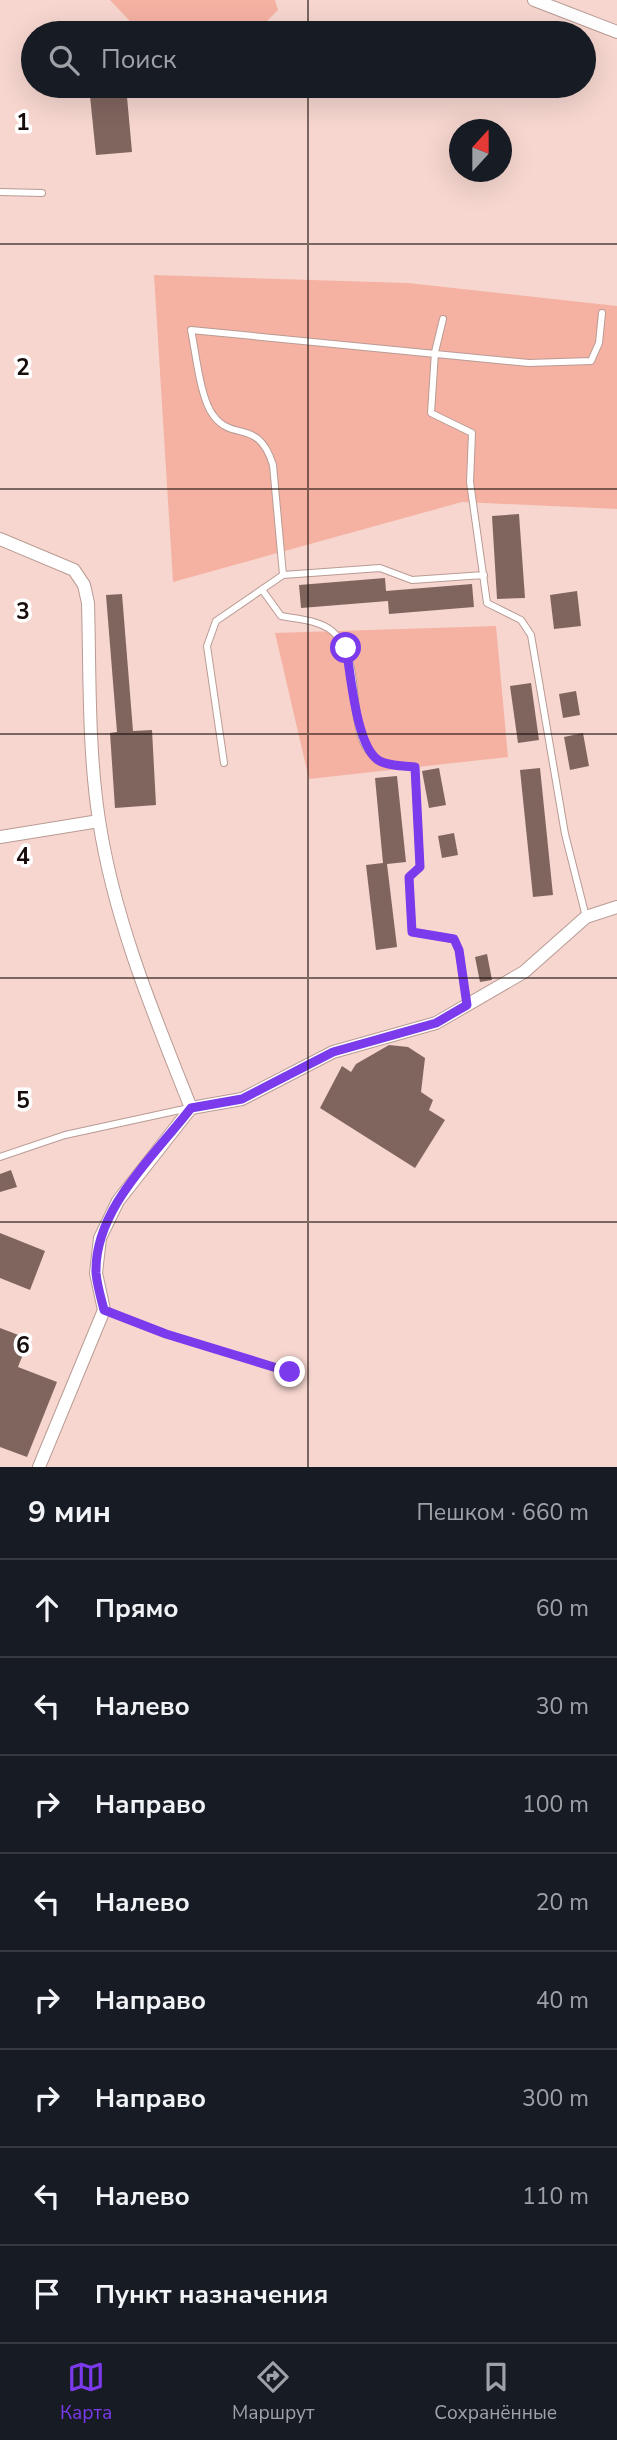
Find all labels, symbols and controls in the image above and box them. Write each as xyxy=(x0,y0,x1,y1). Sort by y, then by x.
search box xyxy=(21,21,596,98)
icon: search xyxy=(45,41,83,79)
text: Поиск xyxy=(101,42,177,77)
text: 1 xyxy=(16,107,30,138)
north arrow xyxy=(449,119,512,182)
text: 2 xyxy=(16,352,30,383)
text: 3 xyxy=(16,596,30,627)
route start xyxy=(330,632,361,663)
text: 4 xyxy=(16,841,30,872)
text: 5 xyxy=(16,1085,30,1116)
text: 6 xyxy=(16,1330,30,1361)
route end xyxy=(274,1356,305,1387)
text: 9 мин xyxy=(28,1492,111,1533)
text: Пешком · 660 m xyxy=(416,1497,589,1528)
icon: ahead xyxy=(28,1589,66,1627)
text: Прямо xyxy=(95,1591,179,1626)
text: 60 m xyxy=(536,1593,589,1624)
icon: left xyxy=(28,1687,66,1725)
text: Налево xyxy=(95,1689,190,1724)
text: 30 m xyxy=(536,1691,589,1722)
icon: right xyxy=(28,1785,66,1823)
text: Направо xyxy=(95,1787,206,1822)
text: 100 m xyxy=(522,1789,589,1820)
icon: left xyxy=(28,1883,66,1921)
text: Налево xyxy=(95,1885,190,1920)
text: 20 m xyxy=(536,1887,589,1918)
icon: right xyxy=(28,1981,66,2019)
text: Направо xyxy=(95,1983,206,2018)
text: 40 m xyxy=(536,1985,589,2016)
icon: right xyxy=(28,2079,66,2117)
text: Направо xyxy=(95,2081,206,2116)
text: 300 m xyxy=(522,2083,589,2114)
icon: left xyxy=(28,2177,66,2215)
text: Налево xyxy=(95,2179,190,2214)
text: 110 m xyxy=(522,2181,589,2212)
icon: arrive xyxy=(28,2275,66,2313)
text: Пункт назначения xyxy=(95,2277,328,2312)
tab: Карта xyxy=(60,2358,112,2426)
tab: Маршрут xyxy=(232,2358,315,2426)
tab: Сохранённые xyxy=(434,2358,557,2426)

